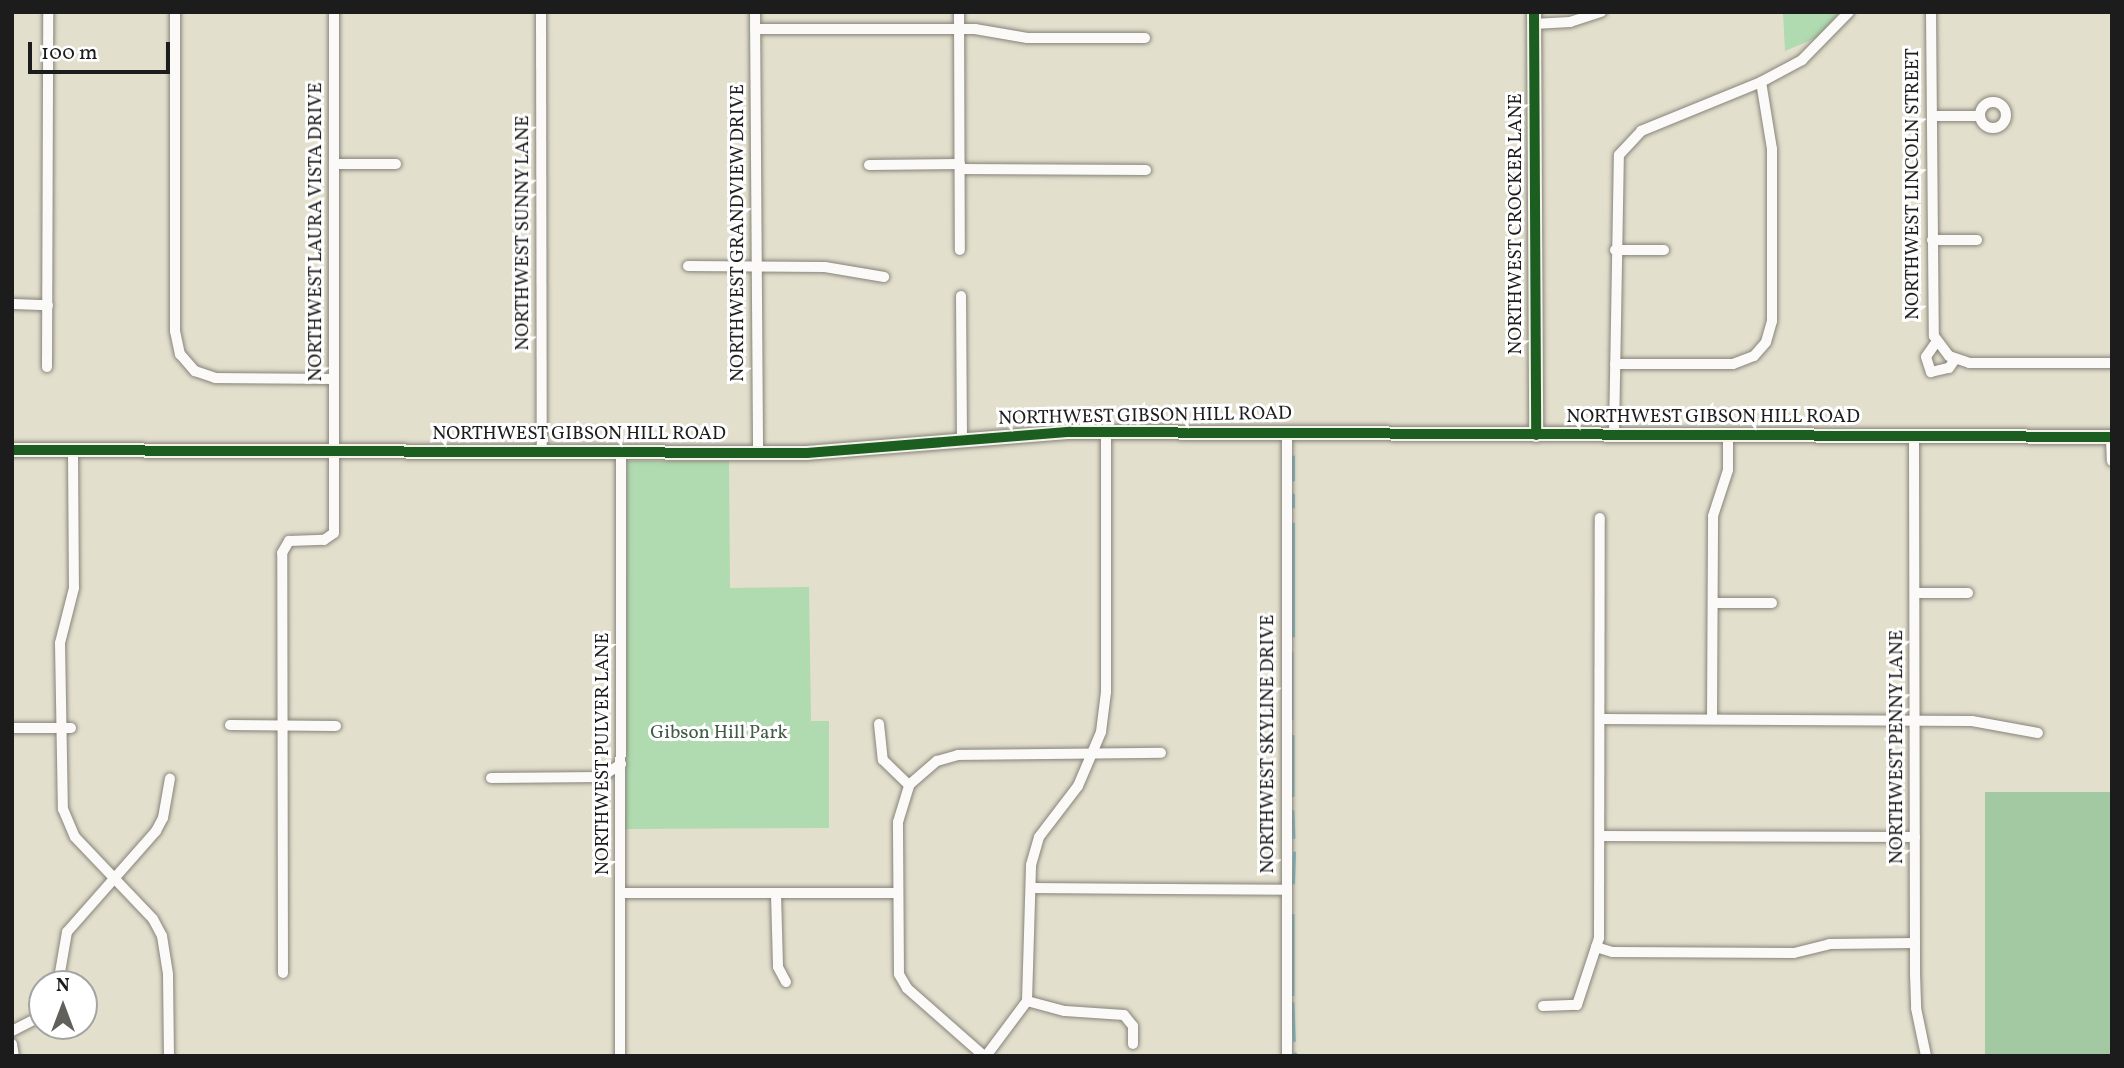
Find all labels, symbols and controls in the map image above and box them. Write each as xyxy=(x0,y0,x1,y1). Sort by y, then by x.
scale bar xyxy=(32,28,173,72)
text: 100 m xyxy=(41,39,98,68)
street label: NORTHWEST LINCOLN STREET xyxy=(1903,48,1925,320)
street label: NORTHWEST LAURA VISTA DRIVE xyxy=(306,82,328,382)
street label: NORTHWEST GRANDVIEW DRIVE xyxy=(728,83,750,383)
street label: NORTHWEST CROCKER LANE xyxy=(1506,93,1528,355)
street label: NORTHWEST SUNNY LANE xyxy=(513,115,535,351)
street label: NORTHWEST GIBSON HILL ROAD xyxy=(998,403,1292,431)
street label: NORTHWEST GIBSON HILL ROAD xyxy=(1566,407,1860,429)
street label: NORTHWEST GIBSON HILL ROAD xyxy=(432,424,726,446)
street label: NORTHWEST SKYLINE DRIVE xyxy=(1258,614,1280,874)
street label: NORTHWEST PENNY LANE xyxy=(1887,629,1909,865)
street label: NORTHWEST PULVER LANE xyxy=(593,632,615,876)
park label: Gibson Hill Park xyxy=(650,723,788,745)
north arrow xyxy=(28,970,98,1040)
text: N xyxy=(56,973,70,999)

